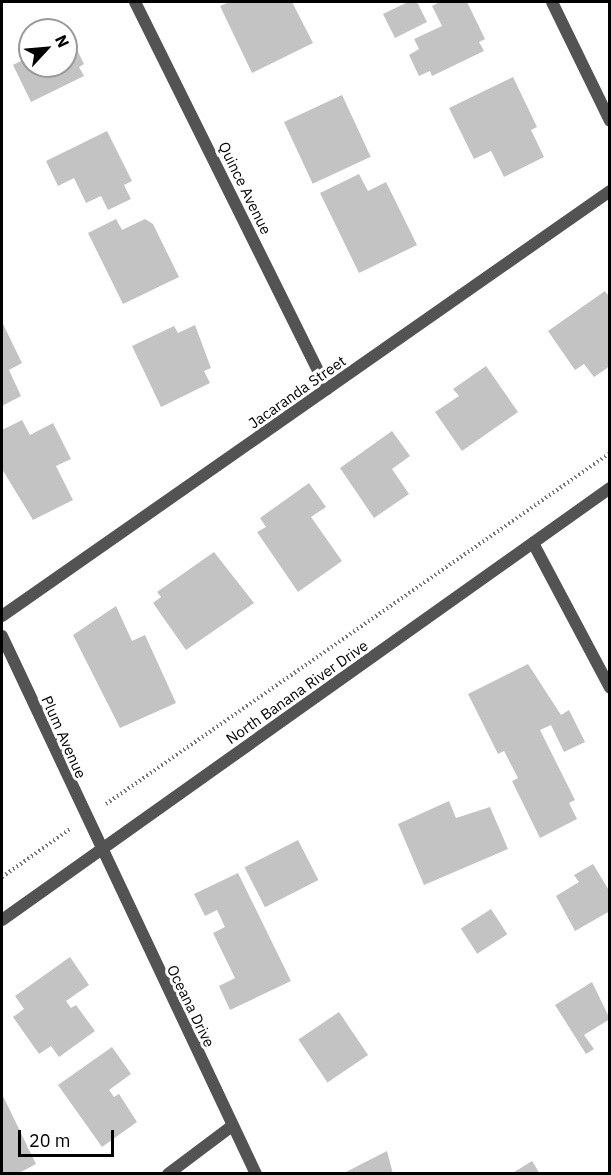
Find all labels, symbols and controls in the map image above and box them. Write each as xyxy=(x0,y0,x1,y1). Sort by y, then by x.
north arrow xyxy=(18,18,78,78)
text: N xyxy=(51,31,74,51)
street label: Quince Avenue xyxy=(215,139,275,237)
street label: Jacaranda Street xyxy=(245,352,349,432)
street label: North Banana River Drive xyxy=(223,636,371,748)
street label: Plum Avenue xyxy=(38,693,90,781)
street label: Oceana Drive xyxy=(163,962,219,1050)
scale bar xyxy=(21,1118,117,1156)
text: 20 m xyxy=(29,1129,71,1152)

